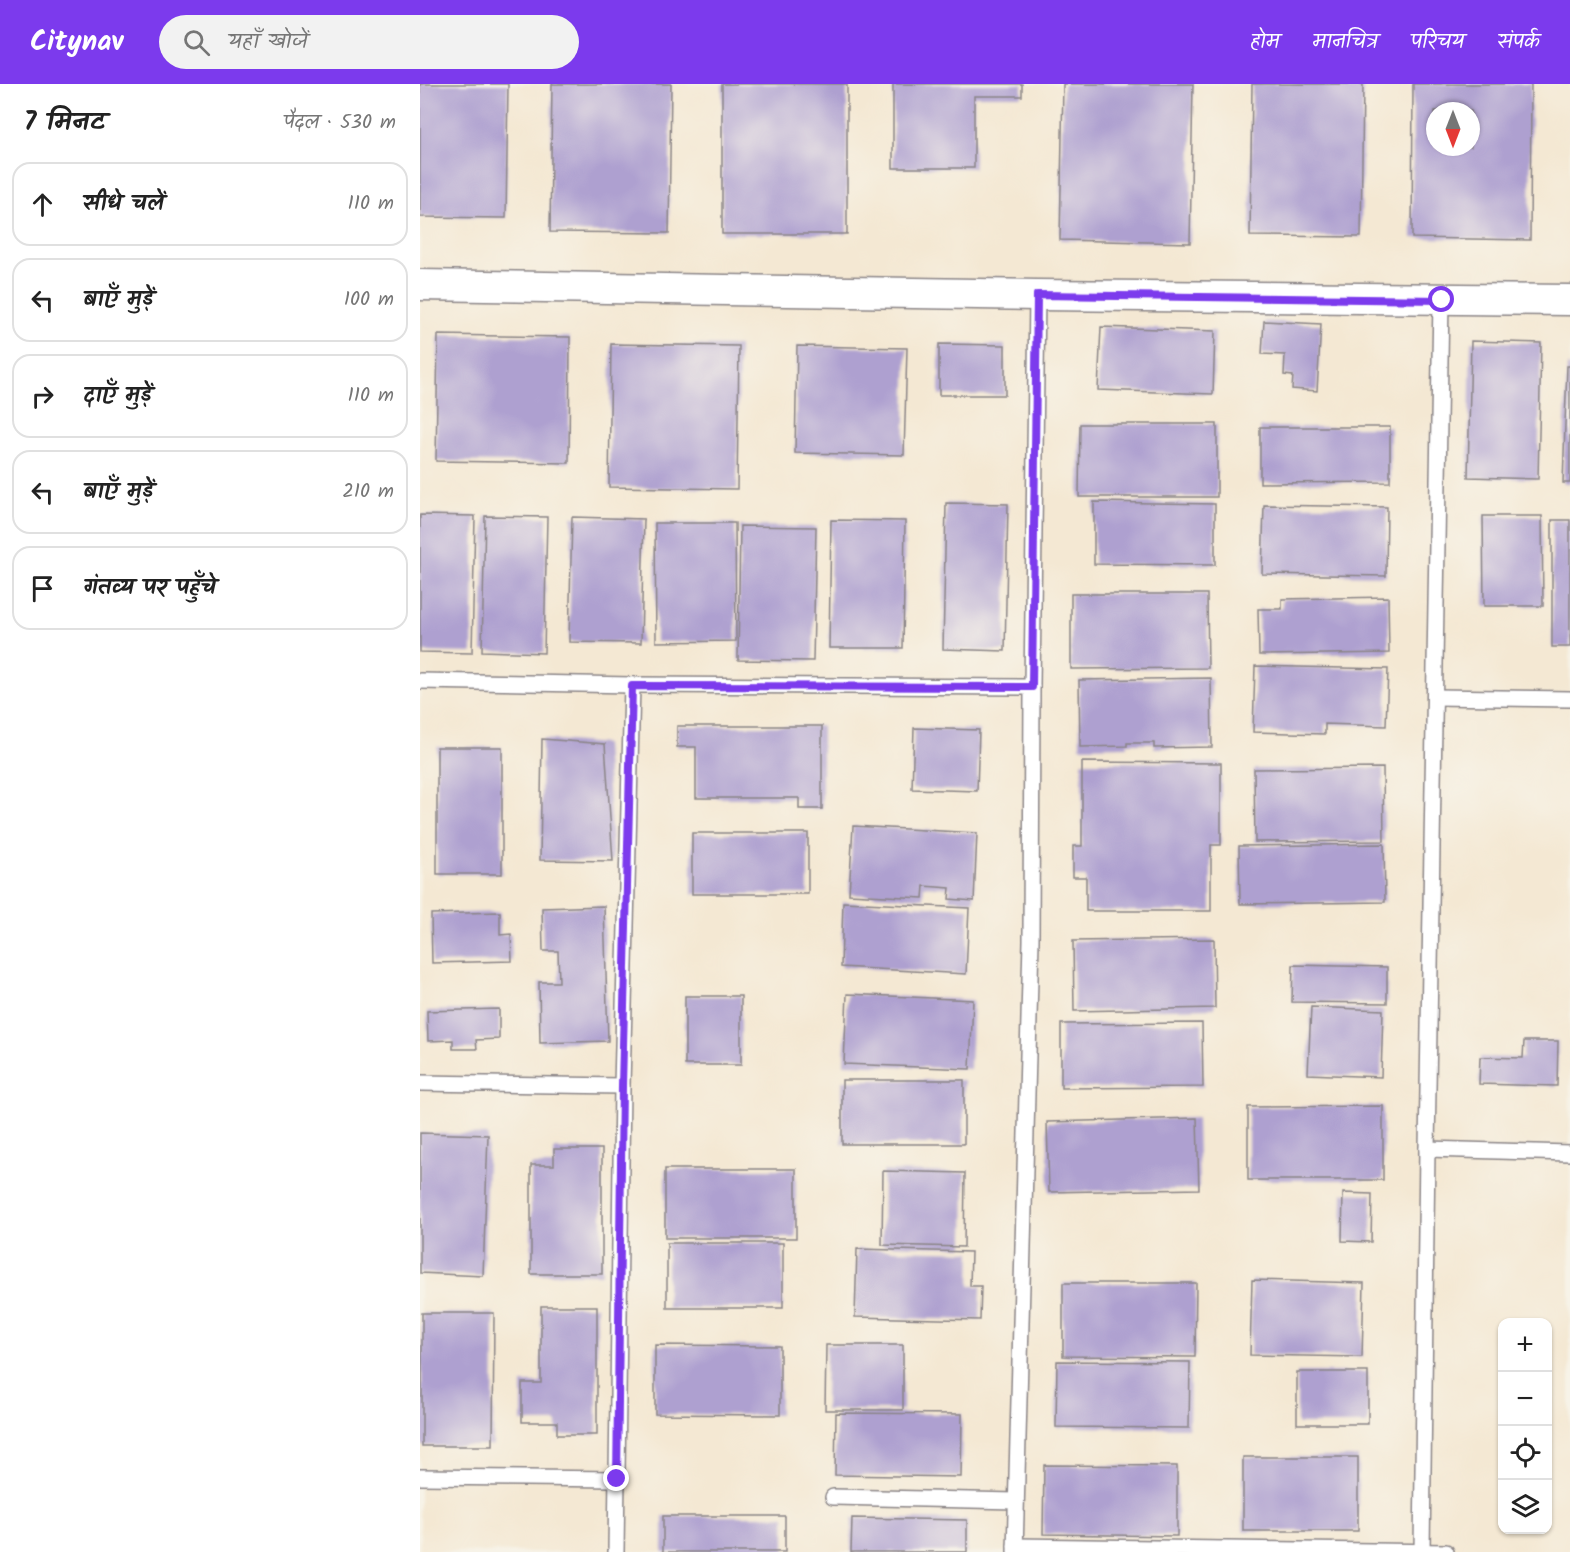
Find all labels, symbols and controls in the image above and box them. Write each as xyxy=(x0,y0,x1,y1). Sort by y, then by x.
search box xyxy=(159,15,579,69)
text: Citynav xyxy=(30,20,123,65)
text: यहाँ खोजें xyxy=(228,25,308,60)
icon: search xyxy=(180,26,213,59)
text: होम xyxy=(1250,26,1279,59)
text: मानचित्र xyxy=(1312,26,1378,59)
text: परिचय xyxy=(1411,26,1464,59)
text: संपर्क xyxy=(1497,26,1540,59)
text: 7 मिनट xyxy=(24,102,105,144)
north arrow xyxy=(1426,102,1480,156)
text: पैदल · 530 m xyxy=(284,107,396,139)
text: सीधे चलें xyxy=(83,187,164,222)
icon: ahead xyxy=(26,188,59,221)
text: 110 m xyxy=(348,188,394,220)
text: बाएँ मुड़ें xyxy=(83,283,154,318)
icon: left xyxy=(26,284,59,317)
text: 100 m xyxy=(344,284,394,316)
route start xyxy=(1428,286,1454,312)
text: दाएँ मुड़ें xyxy=(83,379,152,414)
icon: right xyxy=(26,380,59,413)
text: 110 m xyxy=(348,380,394,412)
text: बाएँ मुड़ें xyxy=(83,475,154,510)
icon: left xyxy=(26,476,59,509)
text: 210 m xyxy=(342,476,394,508)
text: गंतव्य पर पहुँचे xyxy=(83,571,216,606)
icon: arrive xyxy=(26,572,59,605)
map controls xyxy=(1498,1318,1552,1534)
button: + xyxy=(1498,1318,1552,1372)
button: − xyxy=(1498,1372,1552,1426)
button: locate xyxy=(1498,1426,1552,1480)
route end xyxy=(603,1465,629,1491)
button: layers xyxy=(1498,1480,1552,1534)

